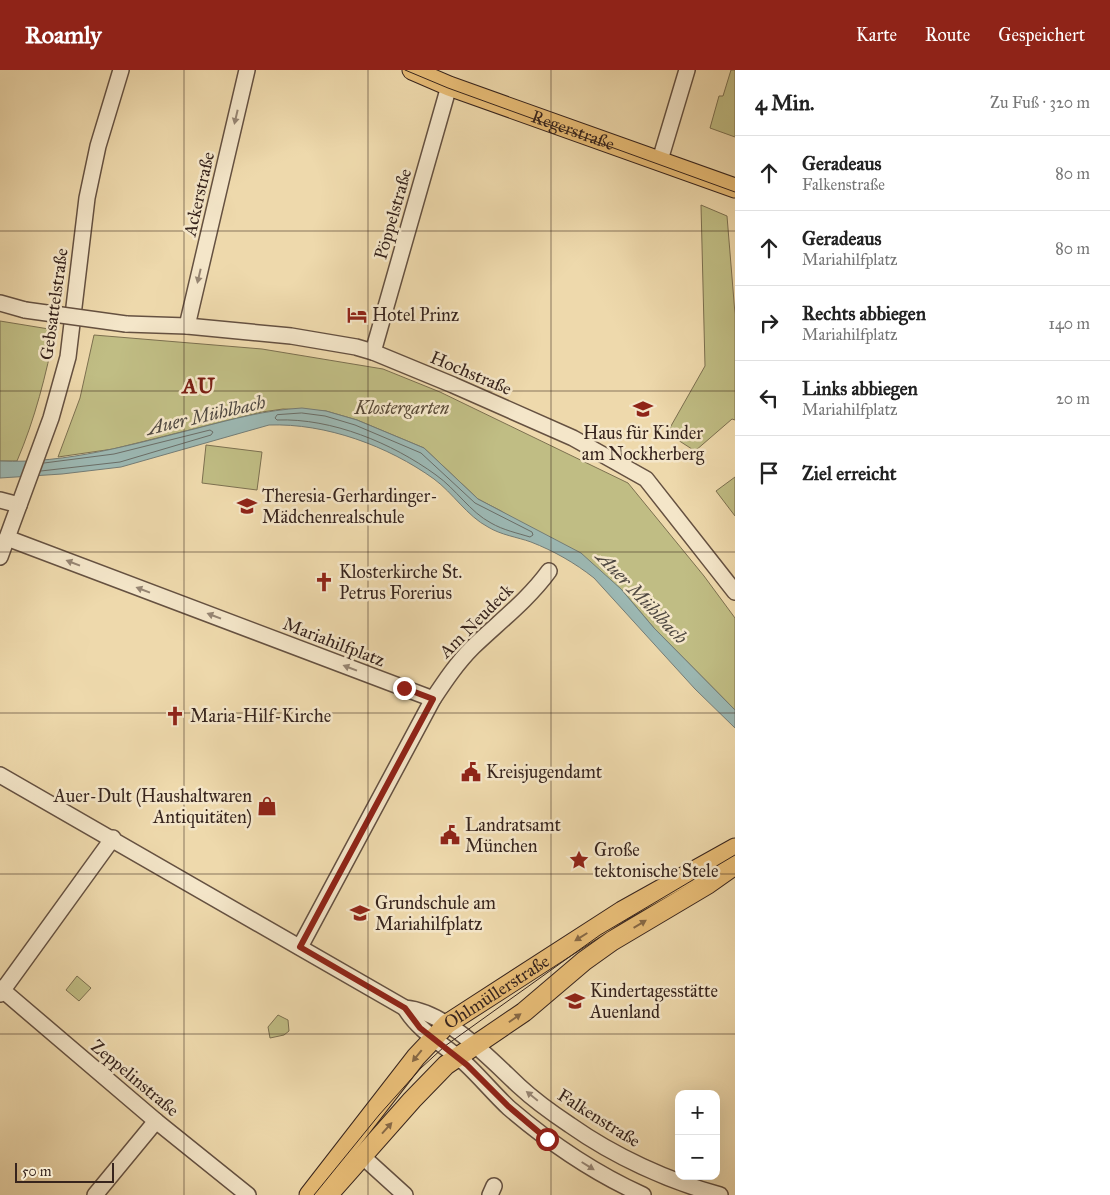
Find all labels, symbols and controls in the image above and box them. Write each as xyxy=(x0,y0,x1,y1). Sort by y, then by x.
text: Roamly xyxy=(25,20,102,50)
text: Karte xyxy=(856,24,897,46)
text: Route xyxy=(925,24,970,46)
text: Gespeichert xyxy=(998,24,1085,46)
text: 4 Min. xyxy=(755,90,814,116)
text: Zu Fuß · 320 m xyxy=(990,93,1090,112)
street label: Regerstraße xyxy=(528,105,618,155)
one-way arrow xyxy=(232,110,240,125)
street label: Ackerstraße xyxy=(178,150,219,239)
text: Geradeaus xyxy=(802,152,881,175)
icon: ahead xyxy=(755,159,783,187)
text: 80 m xyxy=(1055,164,1090,183)
street label: Pöppelstraße xyxy=(370,166,416,262)
text: Falkenstraße xyxy=(802,175,885,194)
text: Geradeaus xyxy=(802,227,881,250)
icon: ahead xyxy=(755,234,783,262)
text: 80 m xyxy=(1055,239,1090,258)
street label: Gebsattelstraße xyxy=(35,247,73,361)
text: Mariahilfplatz xyxy=(802,250,897,269)
one-way arrow xyxy=(195,268,203,283)
text: Rechts abbiegen xyxy=(802,302,926,325)
hotel icon: Hotel Prinz xyxy=(346,304,368,326)
place label: Hotel Prinz xyxy=(372,304,459,326)
icon: right xyxy=(755,309,783,337)
text: 140 m xyxy=(1049,314,1090,333)
text: Mariahilfplatz xyxy=(802,325,897,344)
street label: Hochstraße xyxy=(427,346,515,400)
district label: AU xyxy=(180,372,216,399)
text: Links abbiegen xyxy=(802,377,918,400)
icon: left xyxy=(755,384,783,412)
text: 20 m xyxy=(1056,389,1090,408)
water label: Auer Mühlbach xyxy=(142,390,268,440)
park label: Klostergarten xyxy=(354,397,450,419)
school or university icon: Haus für Kinder am Nockherberg xyxy=(632,398,654,420)
text: Mariahilfplatz xyxy=(802,400,897,419)
place label: Haus für Kinder am Nockherberg xyxy=(582,422,705,466)
icon: arrive xyxy=(755,459,783,487)
text: Ziel erreicht xyxy=(802,462,896,485)
place label: Theresia-Gerhardinger- Mädchenrealschule xyxy=(262,485,438,528)
school or university icon: Theresia-Gerhardinger- Mädchenrealschule xyxy=(236,495,258,517)
water label: Auer Mühlbach xyxy=(590,544,692,649)
one-way arrow xyxy=(65,559,80,566)
place label: Klosterkirche St. Petrus Forerius xyxy=(339,561,462,604)
church icon: Klosterkirche St. Petrus Forerius xyxy=(313,571,335,593)
street label: Am Neudeck xyxy=(434,579,518,663)
one-way arrow xyxy=(135,586,150,594)
one-way arrow xyxy=(206,612,221,619)
street label: Mariahilfplatz xyxy=(280,612,388,672)
one-way arrow xyxy=(343,664,358,671)
route end xyxy=(393,677,416,700)
church icon: Maria-Hilf-Kirche xyxy=(164,705,186,727)
place label: Maria-Hilf-Kirche xyxy=(190,705,331,727)
public building icon: Kreisjugendamt xyxy=(460,761,482,783)
place label: Kreisjugendamt xyxy=(486,761,603,784)
place label: Auer-Dult (Haushaltwaren Antiquitäten) xyxy=(53,785,252,829)
shop icon: Auer-Dult (Haushaltwaren Antiquitäten) xyxy=(256,795,278,817)
place label: Landratsamt München xyxy=(465,814,562,857)
public building icon: Landratsamt München xyxy=(439,824,461,846)
place label: Große tektonische Stele xyxy=(594,839,718,882)
place icon: Große tektonische Stele xyxy=(568,849,590,871)
place label: Grundschule am Mariahilfplatz xyxy=(375,892,496,935)
school or university icon: Grundschule am Mariahilfplatz xyxy=(349,902,371,924)
one-way arrow xyxy=(633,920,646,929)
one-way arrow xyxy=(574,932,587,942)
street label: Ohlmüllerstraße xyxy=(440,950,554,1034)
place label: Kindertagesstätte Auenland xyxy=(589,980,718,1023)
school or university icon: Kindertagesstätte Auenland xyxy=(564,990,586,1012)
one-way arrow xyxy=(508,1013,521,1023)
street label: Zeppelinstraße xyxy=(87,1035,183,1121)
one-way arrow xyxy=(412,1049,423,1062)
street label: Falkenstraße xyxy=(554,1084,644,1152)
map controls xyxy=(675,1090,720,1180)
button: + xyxy=(675,1090,720,1135)
one-way arrow xyxy=(526,1091,539,1102)
one-way arrow xyxy=(381,1122,392,1134)
route start xyxy=(536,1128,559,1151)
button: − xyxy=(675,1135,720,1180)
scale bar xyxy=(15,1160,114,1183)
one-way arrow xyxy=(581,1162,595,1171)
text: 50 m xyxy=(22,1163,51,1180)

